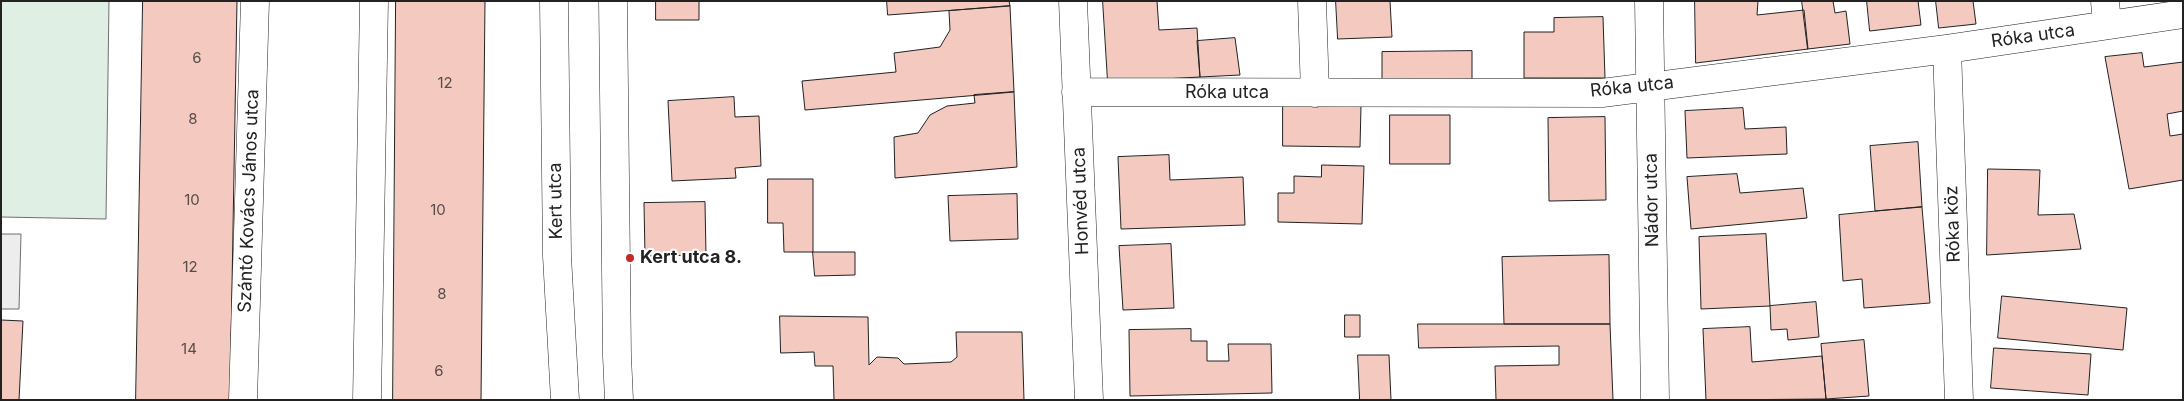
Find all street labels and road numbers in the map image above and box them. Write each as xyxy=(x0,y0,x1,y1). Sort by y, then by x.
street label: Róka utca xyxy=(1990,19,2076,53)
street label: Róka utca xyxy=(1589,72,1675,102)
street label: Róka utca xyxy=(1185,82,1269,104)
street label: Szántó Kovács János utca xyxy=(234,89,264,313)
street label: Honvéd utca xyxy=(1068,147,1094,255)
street label: Nádor utca xyxy=(1640,153,1664,247)
street label: Kert utca xyxy=(545,162,567,240)
street label: Róka köz xyxy=(1941,185,1965,263)

